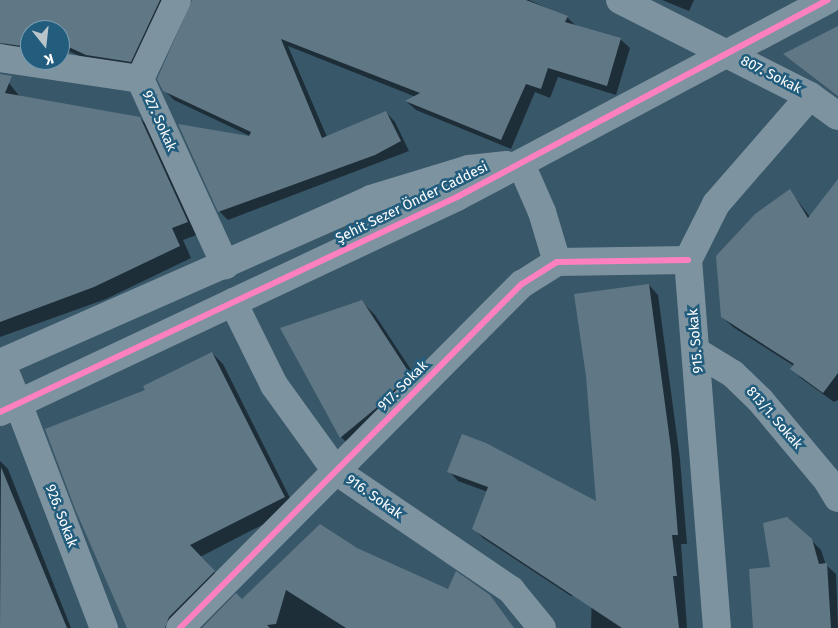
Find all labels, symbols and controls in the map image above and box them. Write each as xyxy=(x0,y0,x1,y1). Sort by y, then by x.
north arrow xyxy=(20,20,70,70)
text: K xyxy=(42,50,56,68)
street label: 807. Sokak xyxy=(738,53,804,97)
street label: 927. Sokak xyxy=(138,88,180,154)
street label: Şehit Sezer Önder Caddesi xyxy=(333,159,491,247)
street label: 915. Sokak xyxy=(685,308,707,374)
street label: 917. Sokak xyxy=(374,357,432,415)
street label: 813/1. Sokak xyxy=(742,383,806,453)
street label: 916. Sokak xyxy=(342,471,406,523)
street label: 926. Sokak xyxy=(41,482,81,550)

